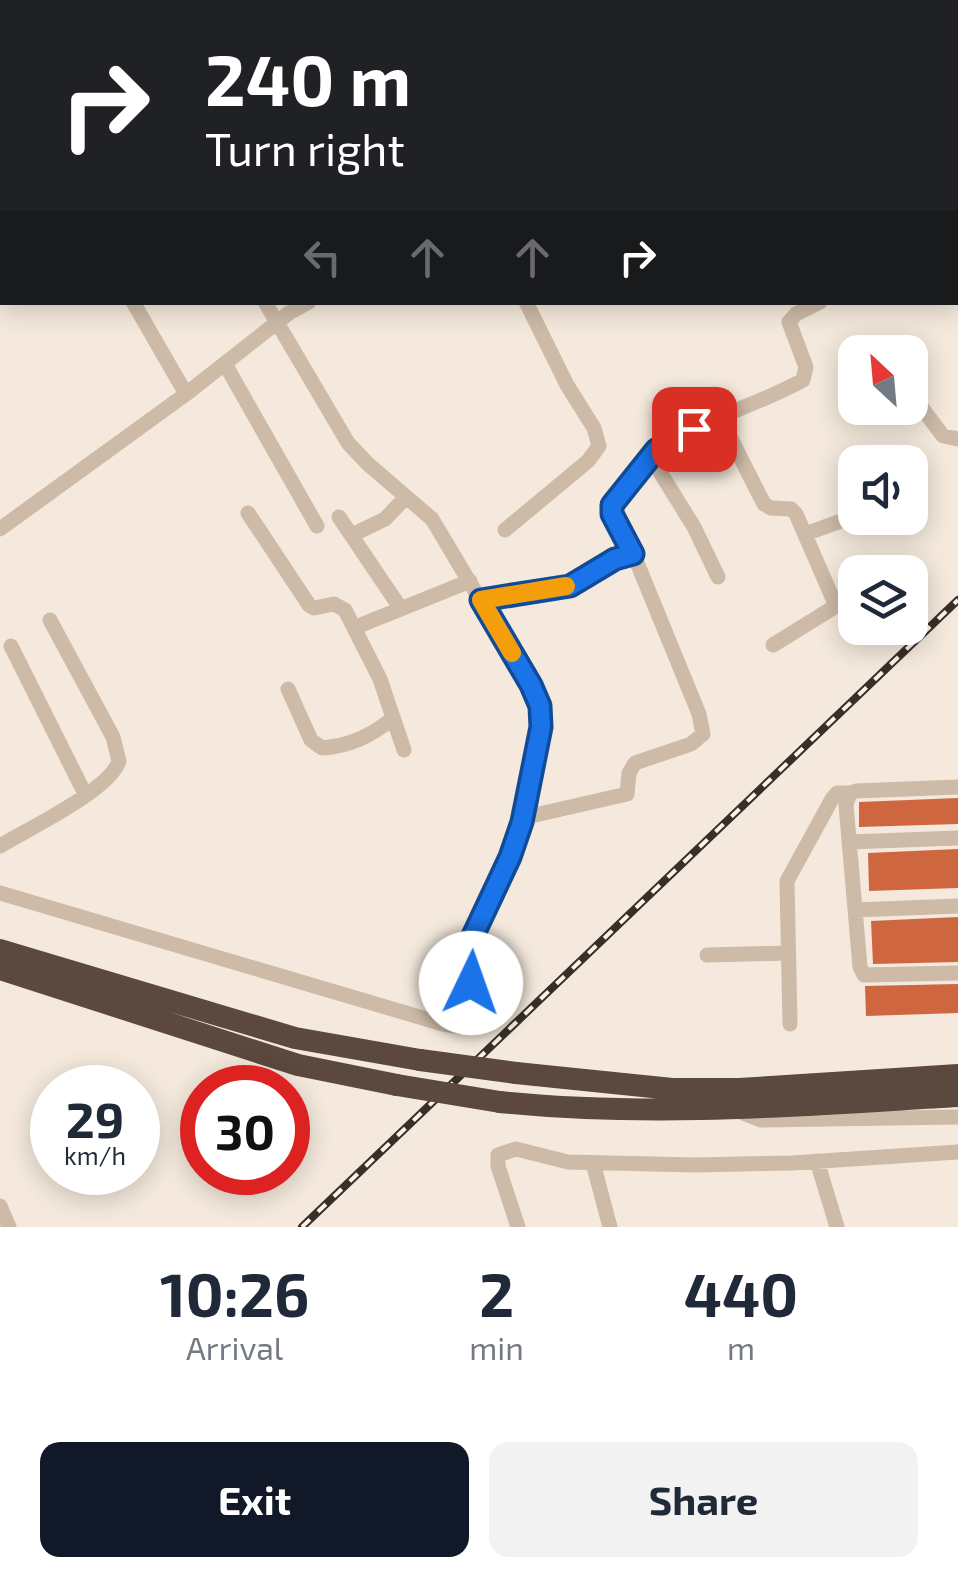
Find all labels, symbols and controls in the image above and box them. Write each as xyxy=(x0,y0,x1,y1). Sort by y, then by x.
text: 240 m xyxy=(205,36,411,120)
icon: right xyxy=(40,40,170,170)
text: Turn right xyxy=(205,121,405,175)
icon: left xyxy=(295,230,350,285)
icon: ahead xyxy=(400,230,455,285)
icon: ahead xyxy=(505,230,560,285)
icon: right xyxy=(610,230,665,285)
north arrow xyxy=(838,335,928,425)
map controls xyxy=(838,335,928,645)
pin xyxy=(652,387,737,472)
icon: arrive xyxy=(667,402,722,457)
button: sound xyxy=(838,445,928,535)
button: layers xyxy=(838,555,928,645)
position arrow xyxy=(419,931,523,1035)
speed limit sign: 30 xyxy=(180,1065,310,1195)
text: 29 xyxy=(66,1088,124,1148)
text: km/h xyxy=(64,1140,126,1170)
text: 10:26 xyxy=(160,1257,309,1329)
text: 2 xyxy=(479,1257,514,1329)
text: 440 xyxy=(684,1257,798,1329)
text: Arrival xyxy=(186,1328,283,1366)
text: min xyxy=(469,1328,524,1366)
text: m xyxy=(727,1328,755,1366)
button: Exit xyxy=(40,1442,469,1557)
button: Share xyxy=(489,1442,918,1557)

